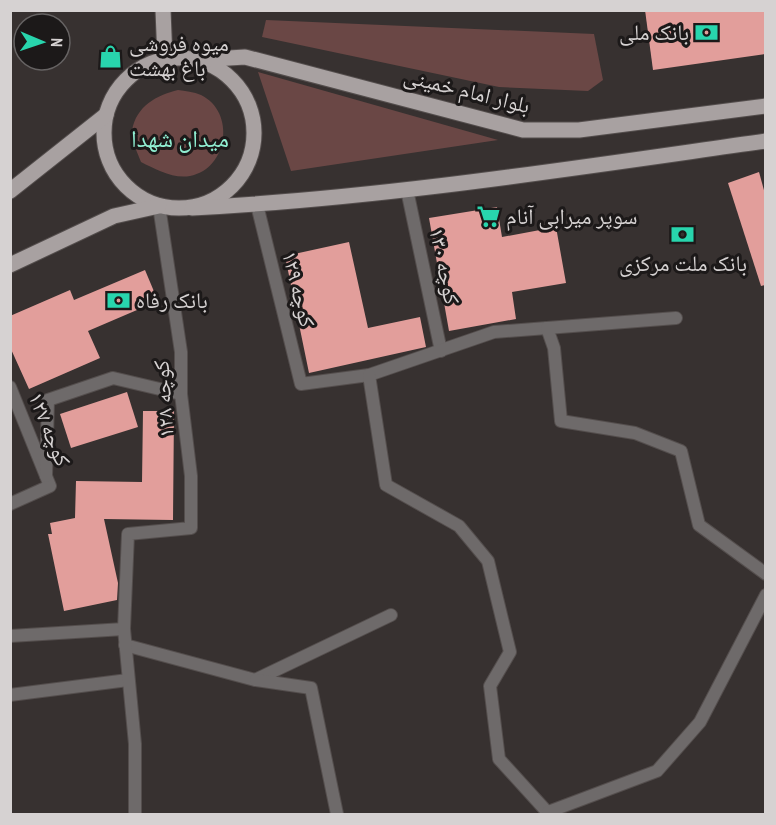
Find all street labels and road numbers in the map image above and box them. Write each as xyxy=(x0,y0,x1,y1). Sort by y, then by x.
street label: بلوار امام خمینی xyxy=(401,61,533,120)
street label: کوچه ۱۳۰ xyxy=(423,225,467,307)
street label: کوچه ۱۲۹ xyxy=(276,248,322,330)
street label: کوچه ۱۲۸ xyxy=(146,359,180,439)
street label: کوچه ۱۲۷ xyxy=(22,388,78,470)

